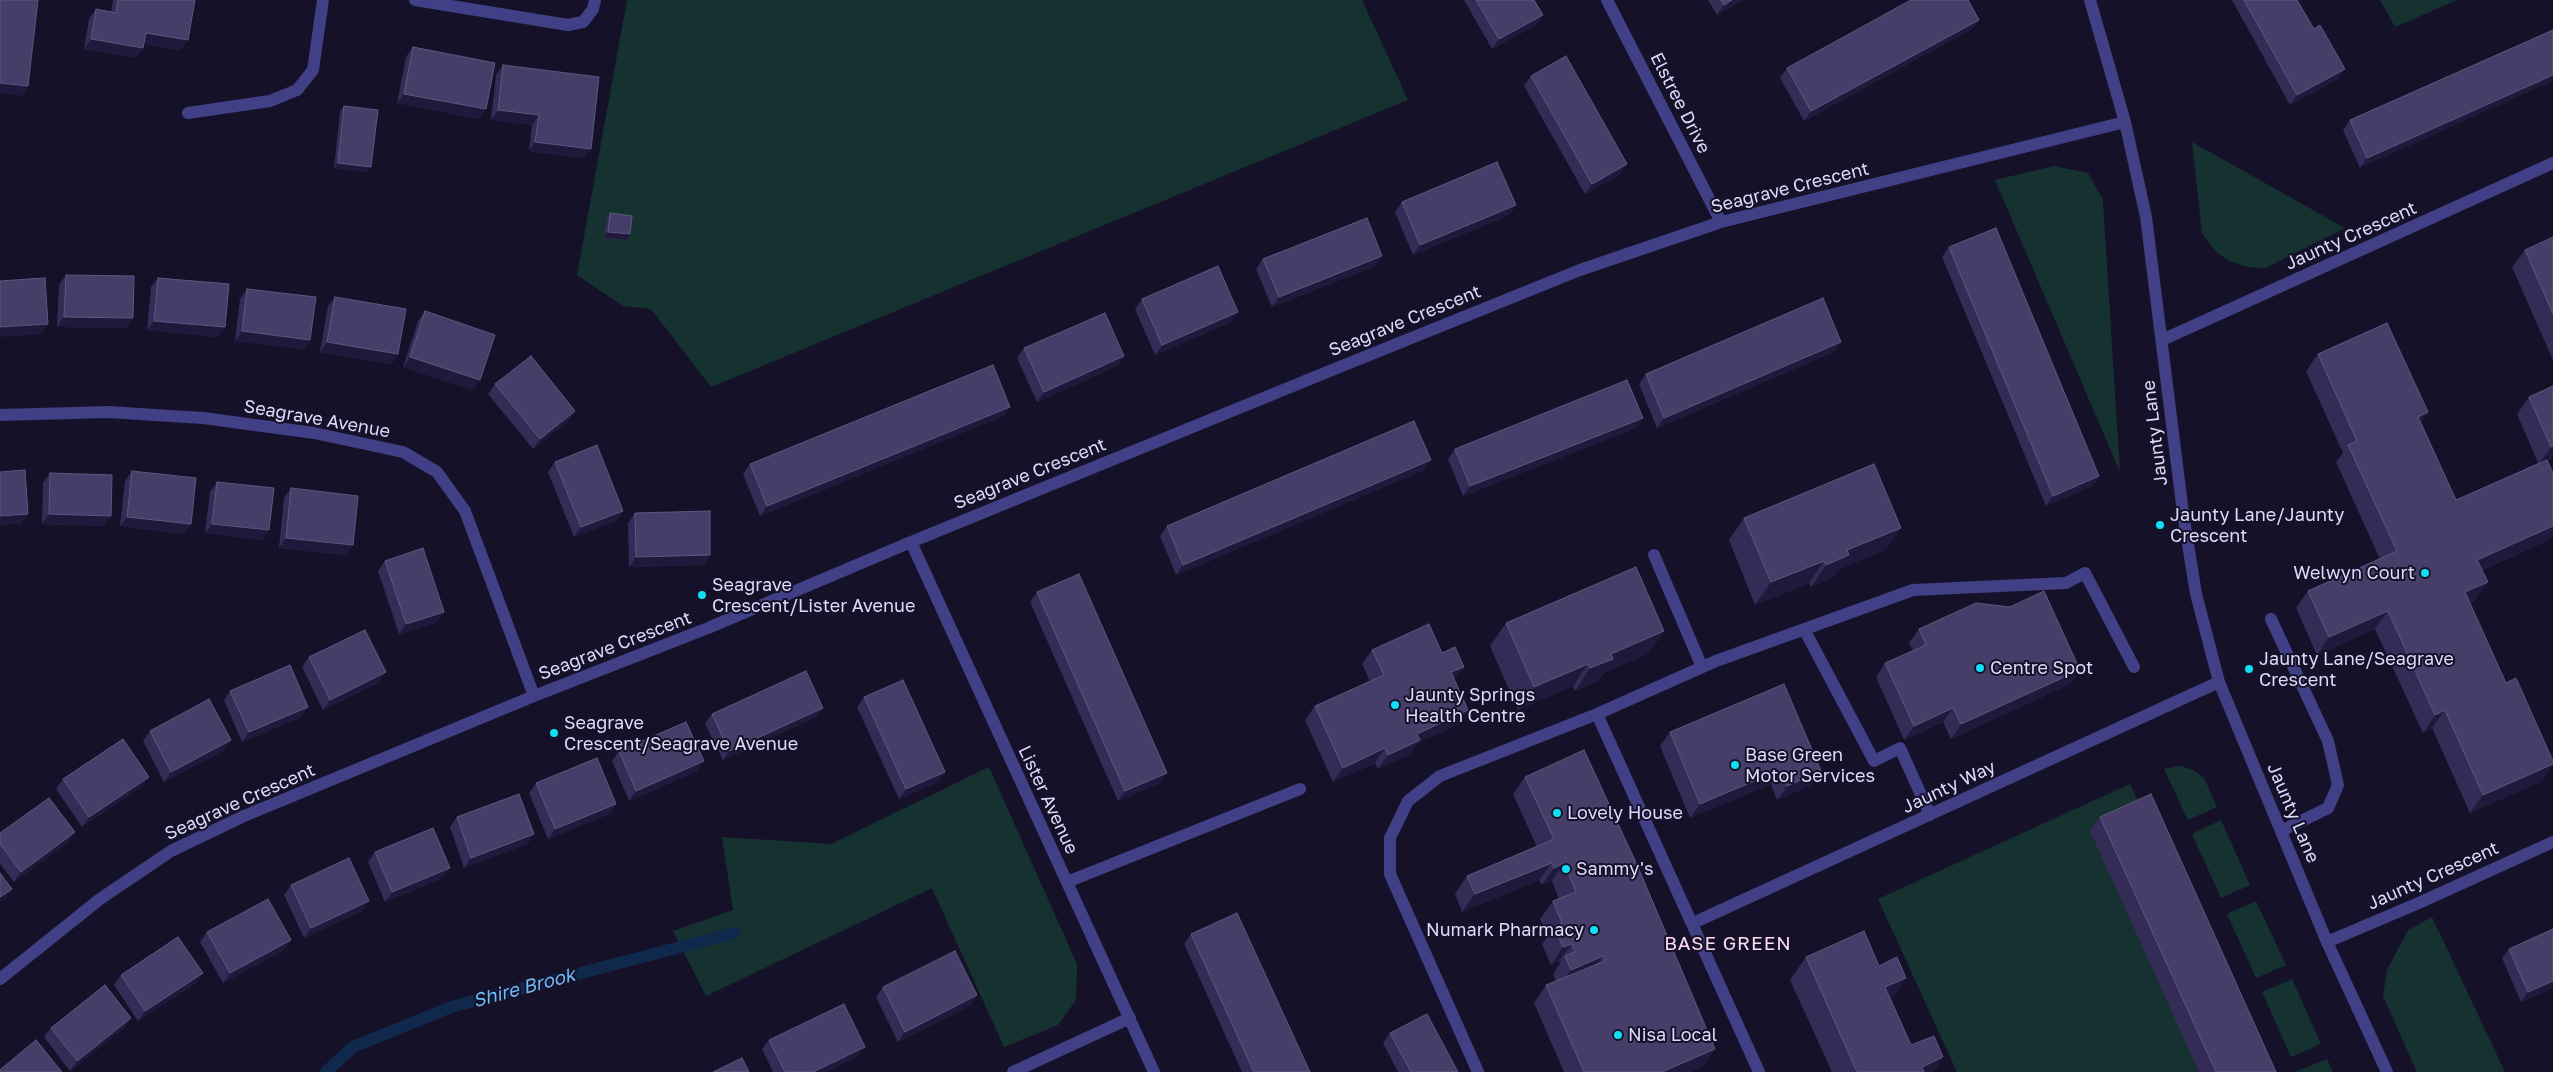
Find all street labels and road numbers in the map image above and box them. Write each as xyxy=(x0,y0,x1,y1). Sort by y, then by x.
street label: Elstree Drive xyxy=(1645,49,1715,157)
street label: Seagrave Crescent xyxy=(1709,158,1871,218)
street label: Jaunty Crescent xyxy=(2282,197,2420,275)
street label: Seagrave Crescent xyxy=(1326,281,1484,361)
street label: Jaunty Lane xyxy=(2138,379,2172,487)
street label: Seagrave Avenue xyxy=(242,396,392,442)
street label: Seagrave Crescent xyxy=(951,434,1109,514)
street label: Seagrave Crescent xyxy=(536,607,694,685)
street label: Lister Avenue xyxy=(1013,742,1083,858)
street label: Jaunty Way xyxy=(1899,756,1999,818)
street label: Seagrave Crescent xyxy=(162,759,318,845)
street label: Jaunty Lane xyxy=(2262,760,2324,866)
street label: Jaunty Crescent xyxy=(2364,837,2502,915)

